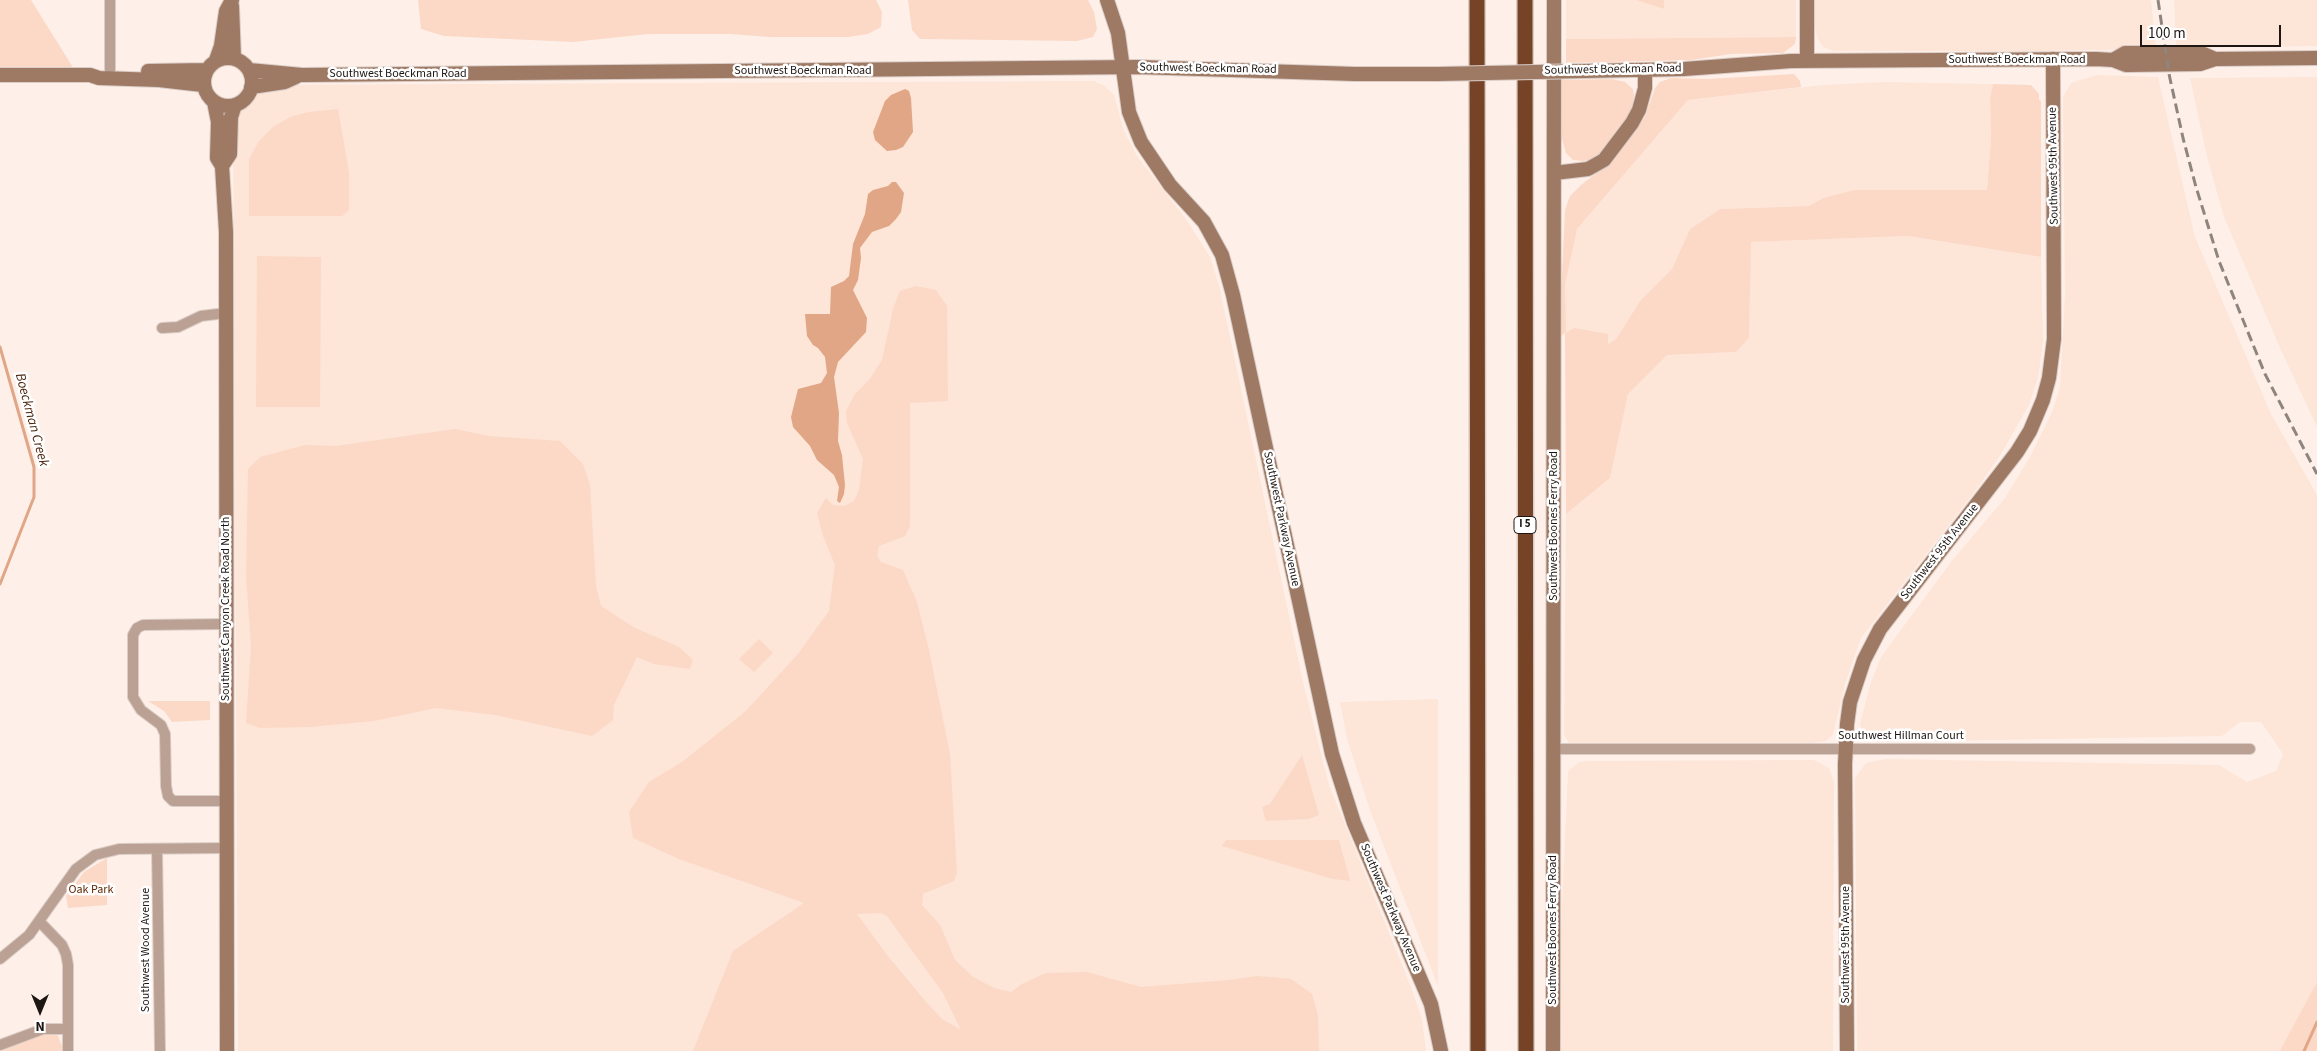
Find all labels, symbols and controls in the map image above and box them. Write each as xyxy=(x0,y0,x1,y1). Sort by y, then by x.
scale bar xyxy=(2142,15,2283,47)
text: 100 m xyxy=(2148,23,2186,44)
street label: Southwest Boeckman Road xyxy=(1948,53,2086,67)
street label: Southwest Boeckman Road xyxy=(1139,61,1277,77)
street label: Southwest Boeckman Road xyxy=(1544,62,1682,78)
street label: Southwest Boeckman Road xyxy=(734,64,872,78)
street label: Southwest Boeckman Road xyxy=(329,67,467,81)
street label: Southwest 95th Avenue xyxy=(2046,107,2062,225)
water label: Boeckman Creek xyxy=(10,371,52,469)
street label: Southwest Parkway Avenue xyxy=(1260,450,1302,588)
street label: Southwest Boones Ferry Road xyxy=(1547,451,1561,601)
street label: Southwest 95th Avenue xyxy=(1898,501,1982,603)
road number: I 5 xyxy=(1514,516,1536,534)
street label: Southwest Canyon Creek Road North xyxy=(219,517,233,701)
street label: Southwest Hillman Court xyxy=(1838,729,1964,743)
street label: Southwest Parkway Avenue xyxy=(1356,842,1424,974)
street label: Southwest Boones Ferry Road xyxy=(1546,855,1560,1005)
park label: Oak Park xyxy=(69,883,113,897)
street label: Southwest 95th Avenue xyxy=(1839,886,1853,1004)
street label: Southwest Wood Avenue xyxy=(139,888,153,1012)
north arrow xyxy=(15,986,65,1036)
text: N xyxy=(35,1016,45,1036)

